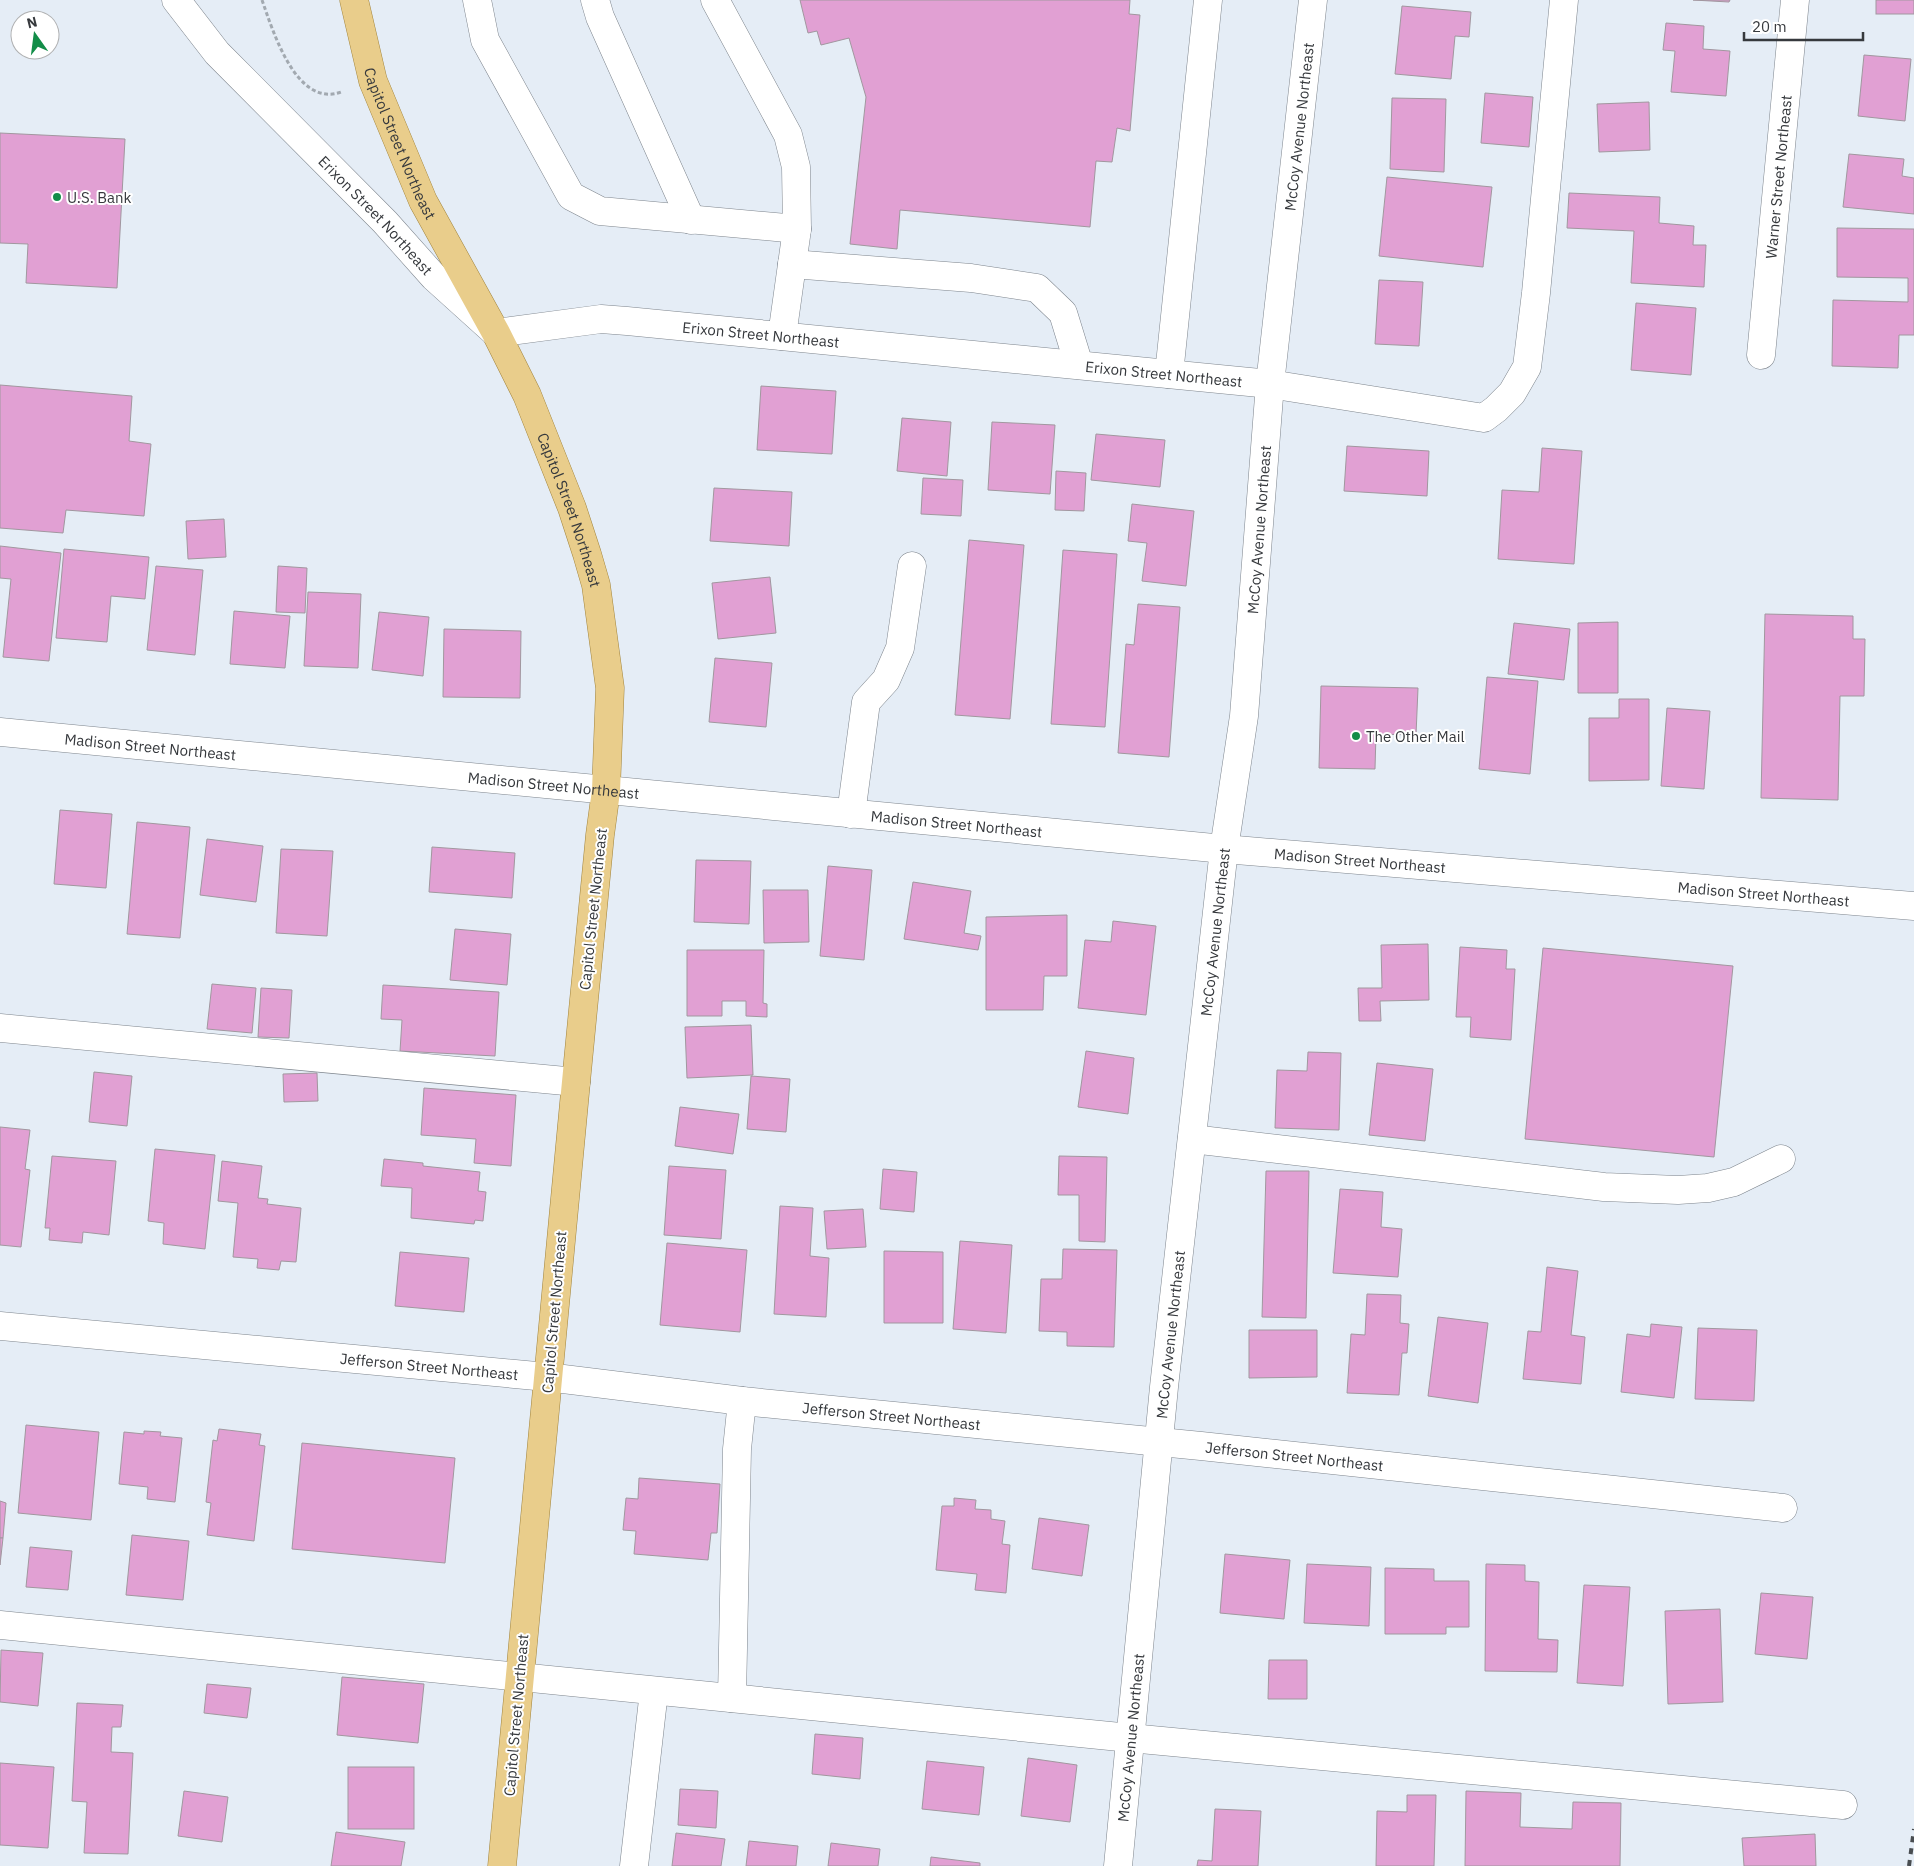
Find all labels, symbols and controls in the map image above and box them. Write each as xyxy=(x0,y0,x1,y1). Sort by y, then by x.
north arrow xyxy=(10,10,60,60)
scale bar xyxy=(1744,10,1863,42)
text: N xyxy=(25,12,39,32)
text: 20 m xyxy=(1752,17,1787,36)
street label: McCoy Avenue Northeast xyxy=(1280,41,1318,212)
street label: Capitol Street Northeast xyxy=(361,66,441,222)
street label: Warner Street Northeast xyxy=(1761,94,1795,260)
street label: Erixon Street Northeast xyxy=(315,151,437,279)
place label: U.S. Bank xyxy=(67,188,132,207)
marker: U.S. Bank xyxy=(51,191,63,203)
street label: Erixon Street Northeast xyxy=(681,317,840,351)
street label: Erixon Street Northeast xyxy=(1084,356,1243,391)
street label: Capitol Street Northeast xyxy=(533,430,606,589)
street label: McCoy Avenue Northeast xyxy=(1243,444,1275,615)
place label: The Other Mail xyxy=(1366,727,1465,746)
street label: Madison Street Northeast xyxy=(64,729,237,764)
marker: The Other Mail xyxy=(1350,730,1362,742)
street label: Madison Street Northeast xyxy=(467,767,640,803)
street label: Madison Street Northeast xyxy=(870,806,1043,841)
street label: Capitol Street Northeast xyxy=(575,827,611,991)
street label: Madison Street Northeast xyxy=(1273,844,1447,877)
street label: McCoy Avenue Northeast xyxy=(1196,847,1234,1017)
street label: Madison Street Northeast xyxy=(1677,877,1850,910)
street label: Capitol Street Northeast xyxy=(537,1230,571,1394)
street label: McCoy Avenue Northeast xyxy=(1152,1249,1189,1420)
street label: Jefferson Street Northeast xyxy=(339,1348,519,1384)
street label: Jefferson Street Northeast xyxy=(801,1397,981,1434)
street label: Jefferson Street Northeast xyxy=(1204,1437,1384,1475)
street label: Capitol Street Northeast xyxy=(499,1633,533,1797)
street label: McCoy Avenue Northeast xyxy=(1113,1652,1148,1823)

